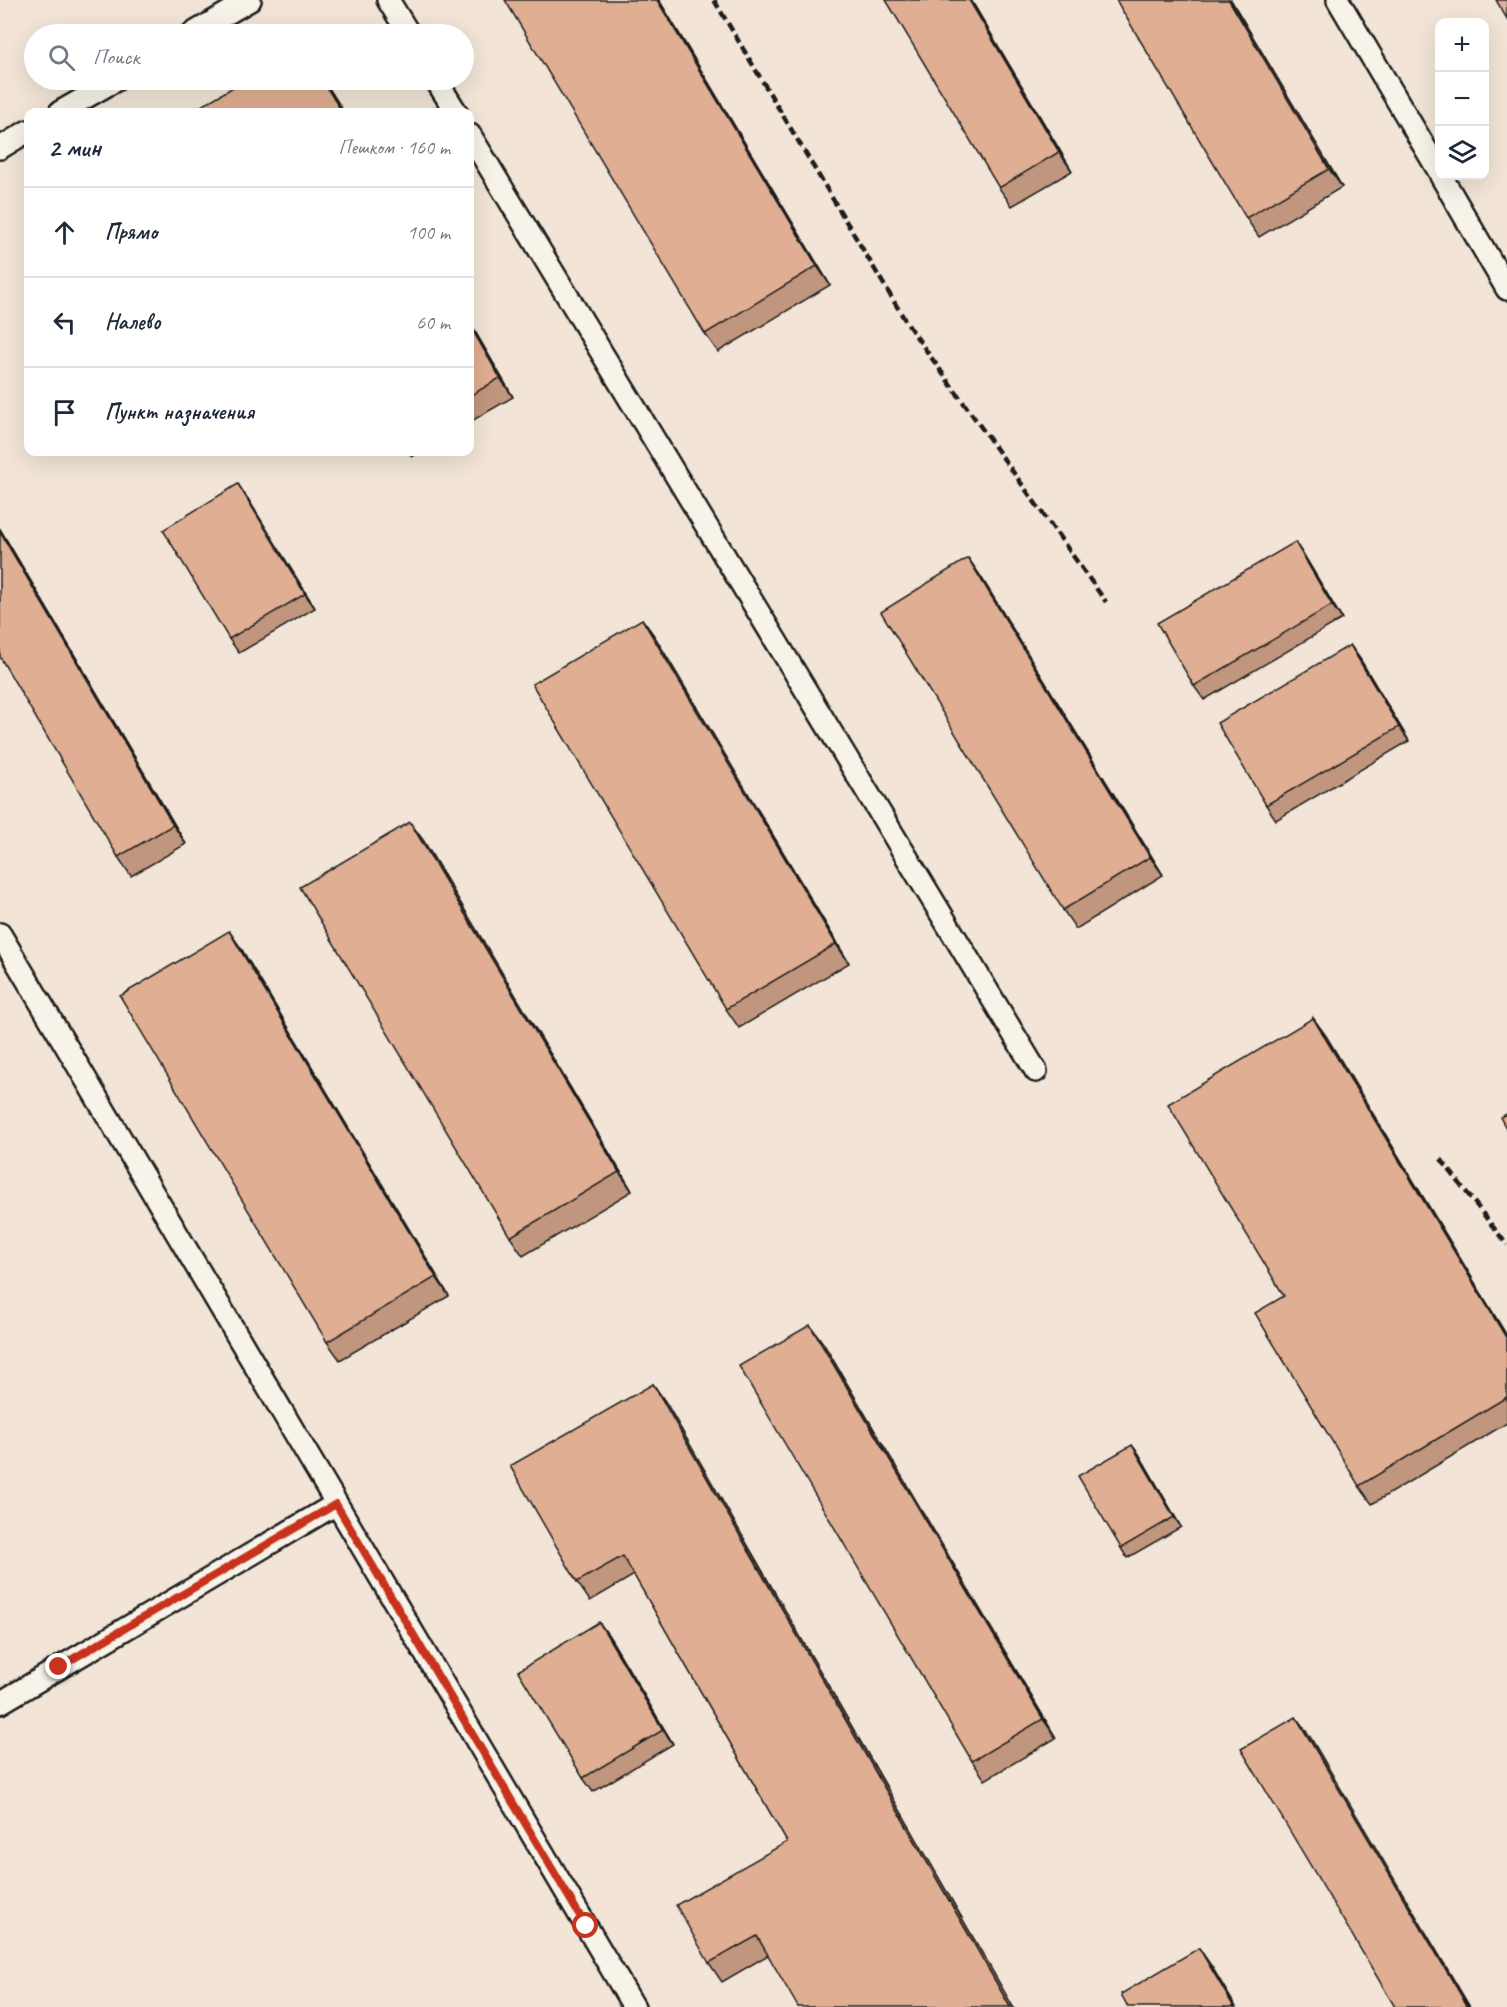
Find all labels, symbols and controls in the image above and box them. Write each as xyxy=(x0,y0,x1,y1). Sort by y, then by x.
map controls xyxy=(1435,18,1489,180)
button: + xyxy=(1435,18,1489,72)
search box xyxy=(24,24,474,90)
icon: search xyxy=(45,41,78,74)
text: Поиск xyxy=(93,43,139,71)
button: − xyxy=(1435,72,1489,126)
button: layers xyxy=(1435,126,1489,180)
text: 2 мин xyxy=(48,131,101,164)
text: Пешком · 160 m xyxy=(338,135,450,160)
icon: ahead xyxy=(48,216,81,249)
text: Прямо xyxy=(105,218,157,246)
text: 100 m xyxy=(407,220,450,245)
icon: left xyxy=(48,306,81,339)
text: Налево xyxy=(105,308,161,336)
text: 60 m xyxy=(416,310,450,335)
icon: arrive xyxy=(48,396,81,429)
text: Пункт назначения xyxy=(105,398,254,426)
route end xyxy=(45,1653,71,1679)
route start xyxy=(572,1912,598,1938)

